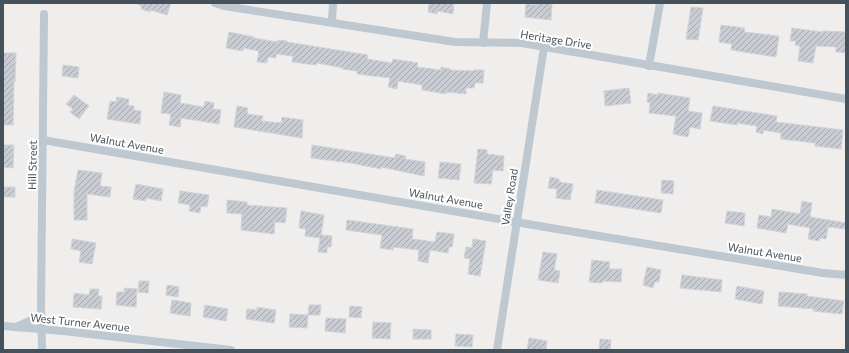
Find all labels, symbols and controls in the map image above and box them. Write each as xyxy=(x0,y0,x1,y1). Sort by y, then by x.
street label: Heritage Drive xyxy=(519,27,593,51)
street label: Walnut Avenue xyxy=(89,130,165,156)
street label: Hill Street xyxy=(25,139,39,190)
street label: Valley Road xyxy=(498,168,520,226)
street label: Walnut Avenue xyxy=(408,185,484,211)
street label: Walnut Avenue xyxy=(727,240,803,264)
street label: West Turner Avenue xyxy=(30,310,130,334)

